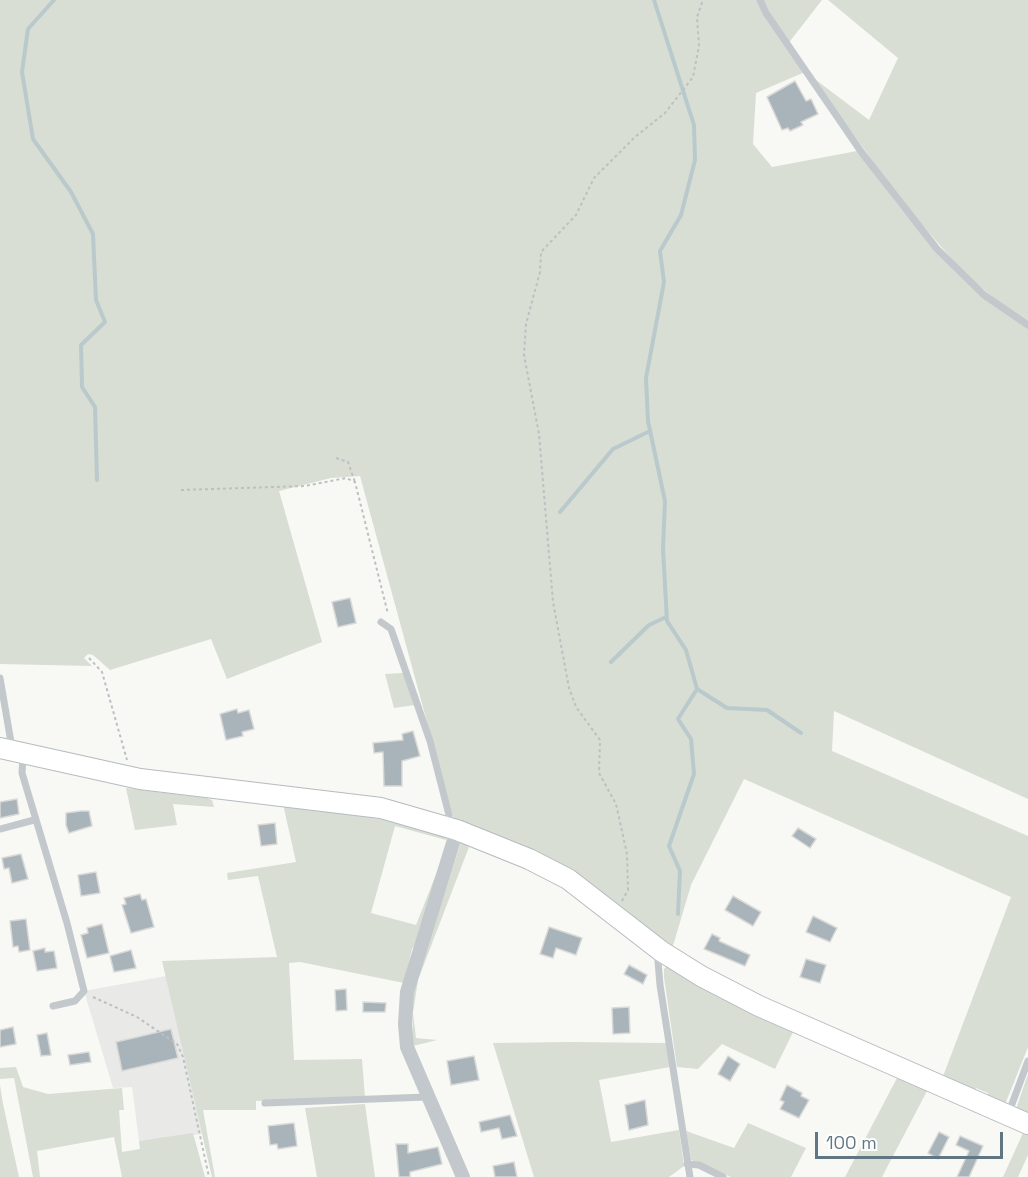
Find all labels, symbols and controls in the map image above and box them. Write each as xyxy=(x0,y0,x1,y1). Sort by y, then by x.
scale bar xyxy=(818,1120,1006,1158)
text: 100 m xyxy=(826,1131,877,1154)

